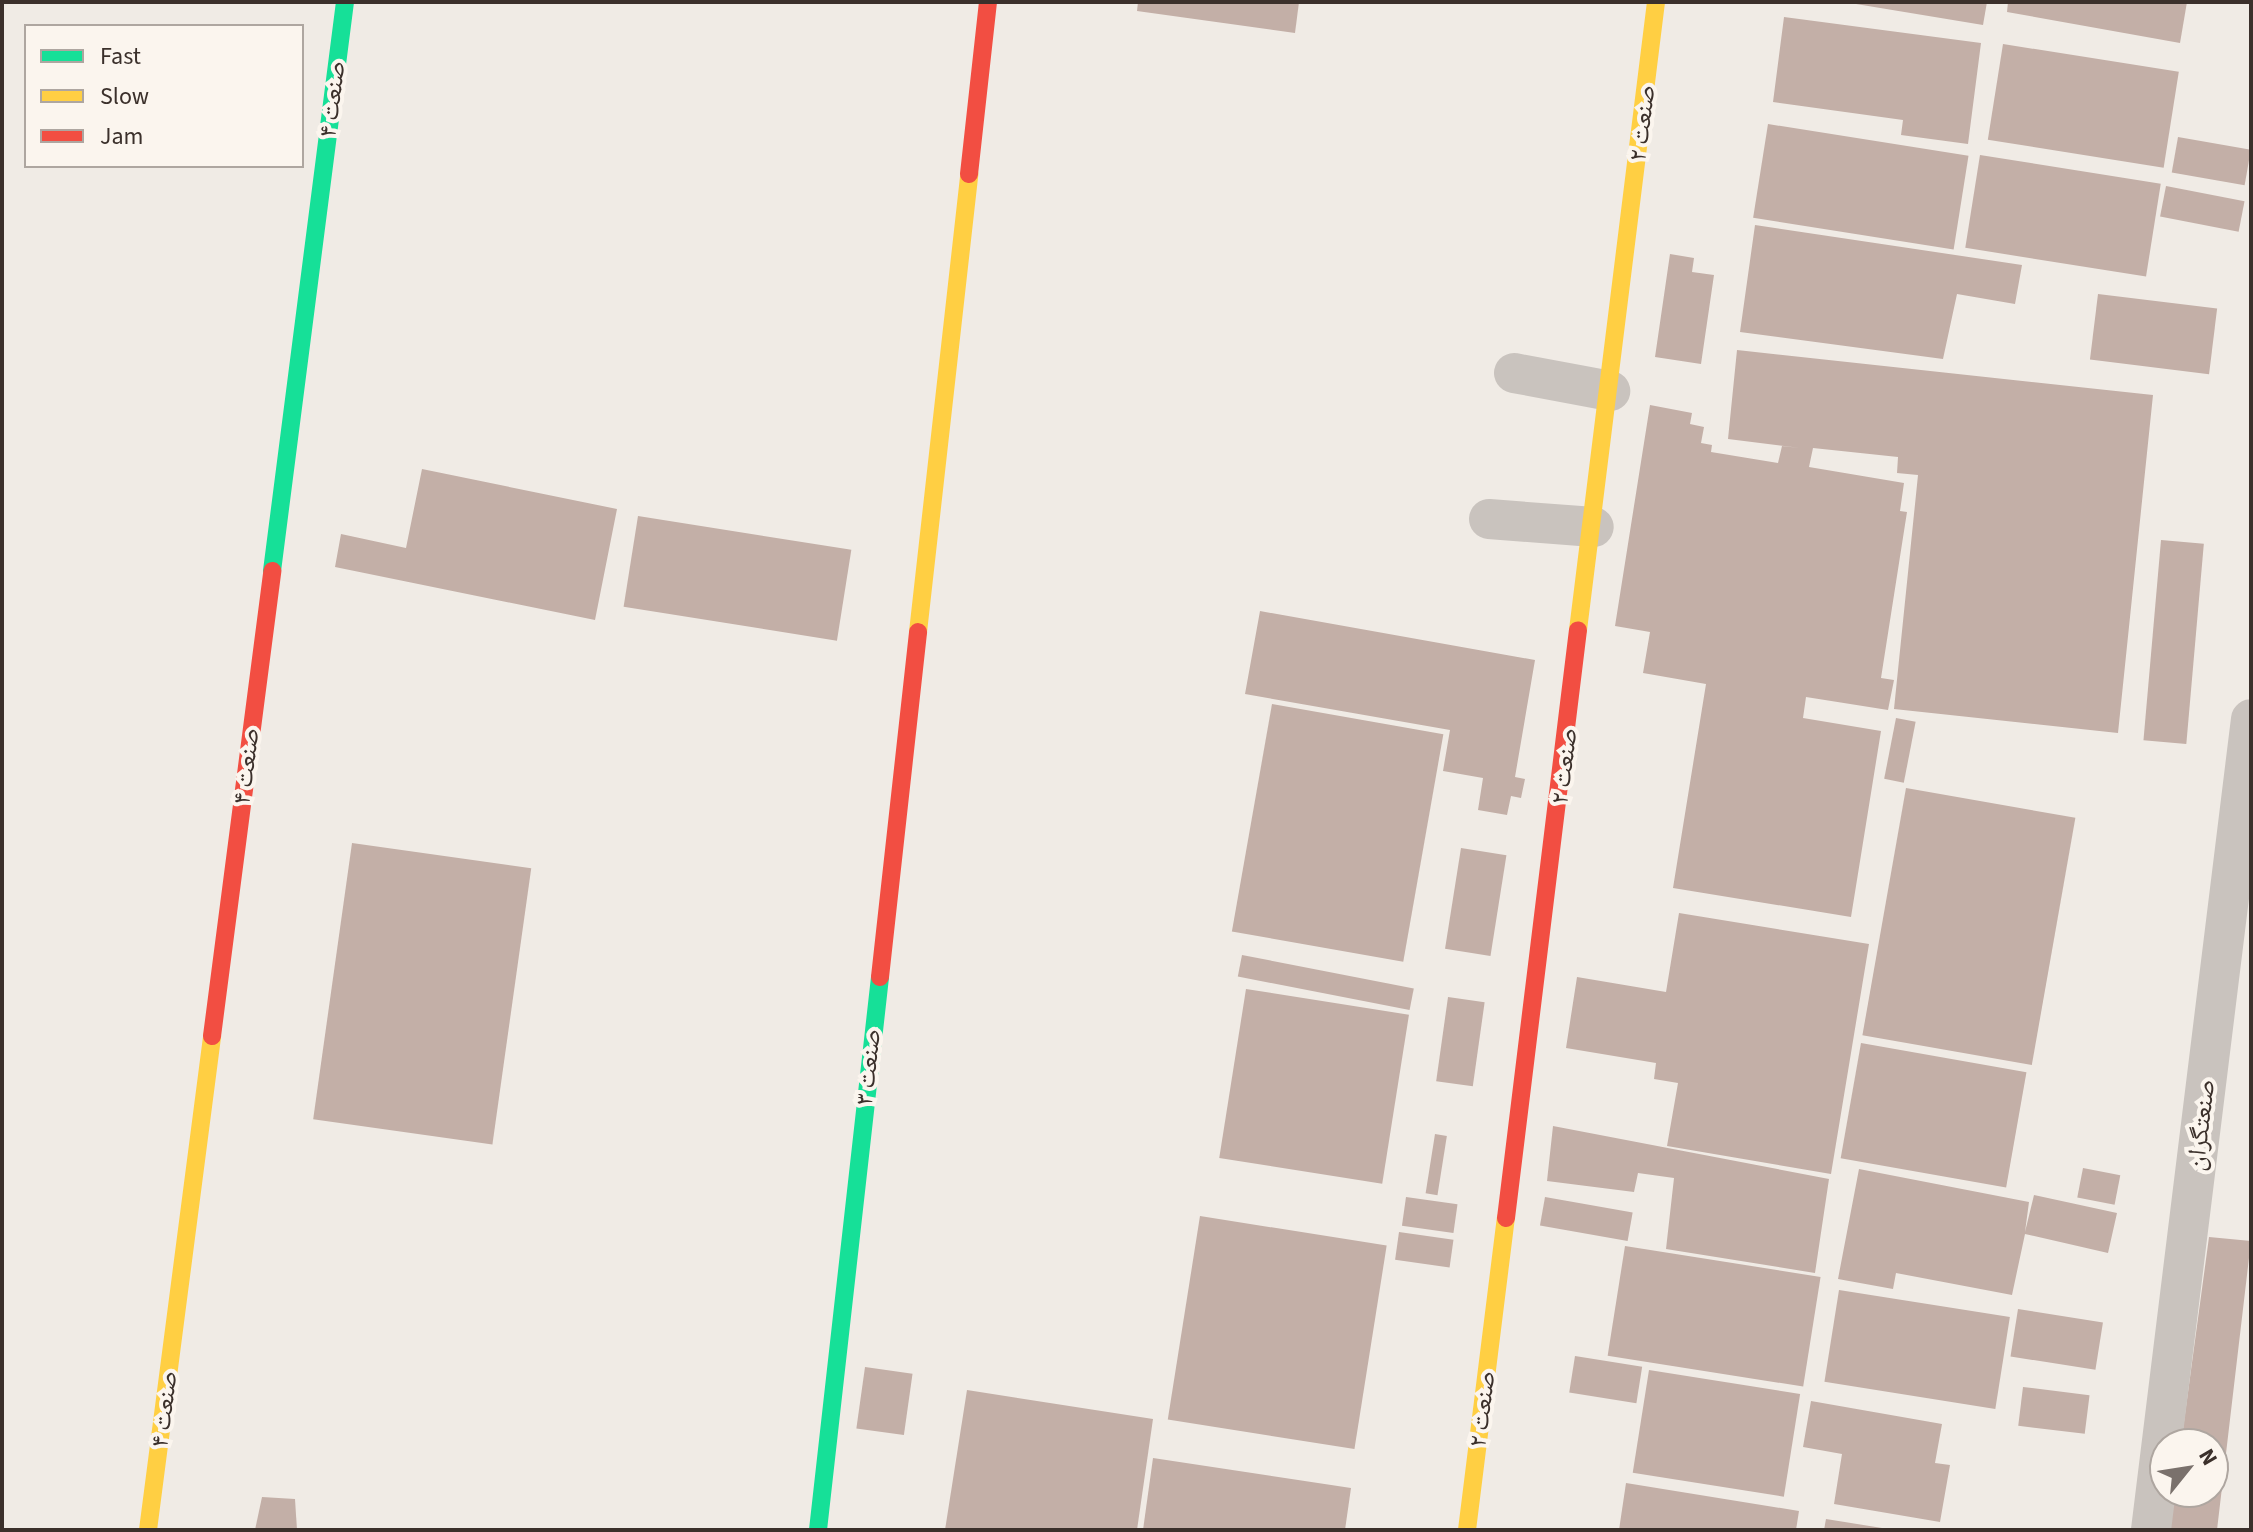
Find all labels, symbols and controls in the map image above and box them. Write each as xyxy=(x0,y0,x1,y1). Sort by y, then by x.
legend xyxy=(24,24,304,168)
text: Fast xyxy=(100,39,141,74)
street label: صنعت ۴ xyxy=(312,59,352,139)
text: Slow xyxy=(100,79,149,114)
street label: صنعت ۲ xyxy=(1622,83,1662,163)
text: Jam xyxy=(100,119,144,154)
street label: صنعت ۴ xyxy=(226,726,266,806)
street label: صنعت ۲ xyxy=(1544,726,1584,806)
street label: صنعت ۳ xyxy=(848,1027,888,1107)
street label: صنعتگران xyxy=(2180,1077,2222,1173)
street label: صنعت ۴ xyxy=(144,1369,184,1449)
street label: صنعت ۲ xyxy=(1462,1369,1502,1449)
north arrow xyxy=(2149,1428,2229,1508)
text: N xyxy=(2191,1443,2226,1471)

